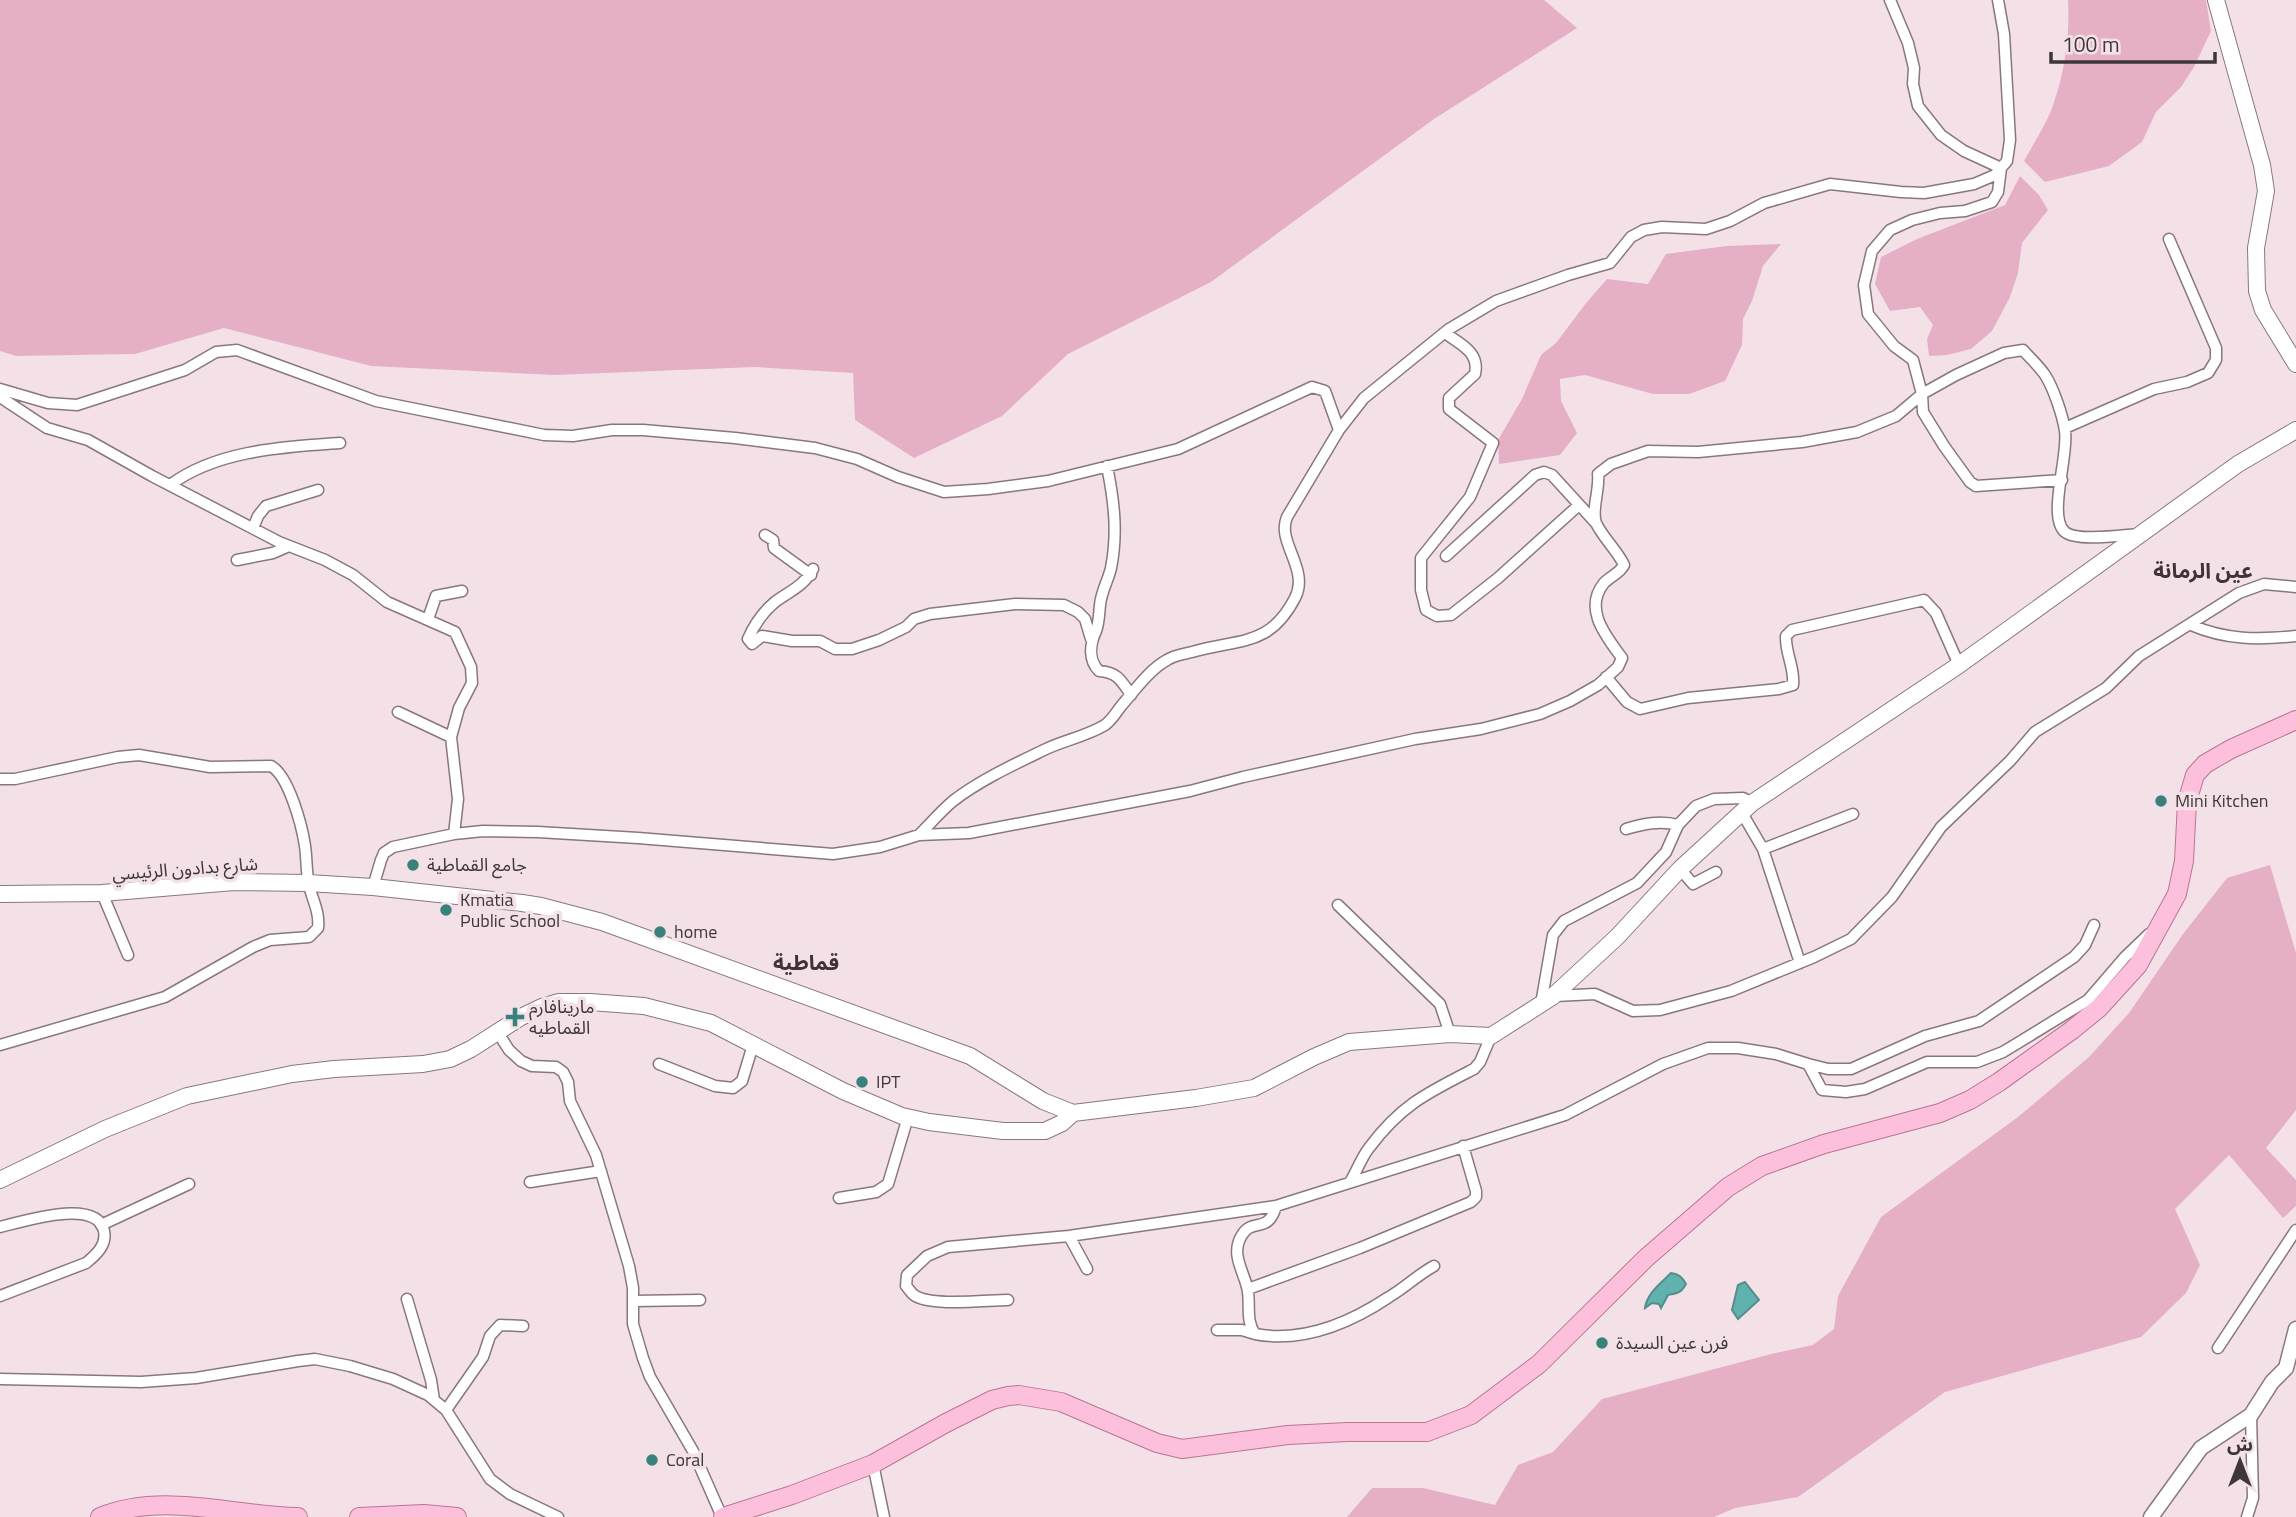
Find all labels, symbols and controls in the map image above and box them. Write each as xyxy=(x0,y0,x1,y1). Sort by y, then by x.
scale bar xyxy=(2051,21,2216,65)
text: 100 m xyxy=(2062,28,2119,60)
district label: عين الرمانة xyxy=(2153,554,2253,586)
place label: Mini Kitchen xyxy=(2175,787,2268,814)
marker: Mini Kitchen xyxy=(2153,793,2169,809)
street label: شارع بدادون الرئيسي xyxy=(111,850,259,888)
place label: جامع القماطية xyxy=(427,851,527,879)
marker: جامع القماطية xyxy=(405,857,421,873)
place label: Kmatia Public School xyxy=(460,886,560,934)
marker: Kmatia Public School xyxy=(438,902,454,918)
place label: home xyxy=(674,918,717,945)
marker: home xyxy=(652,924,668,940)
district label: قماطية xyxy=(773,946,839,978)
place label: مارينافارم القماطيه xyxy=(529,993,594,1041)
marker: مارينافارم القماطيه xyxy=(507,1009,523,1025)
place label: IPT xyxy=(876,1068,901,1095)
marker: IPT xyxy=(854,1074,870,1090)
place label: فرن عين السيدة xyxy=(1616,1329,1728,1356)
marker: فرن عين السيدة xyxy=(1594,1335,1610,1351)
north arrow xyxy=(2205,1426,2275,1496)
text: ش xyxy=(2227,1429,2253,1458)
place label: Coral xyxy=(666,1446,705,1473)
marker: Coral xyxy=(644,1452,660,1468)

